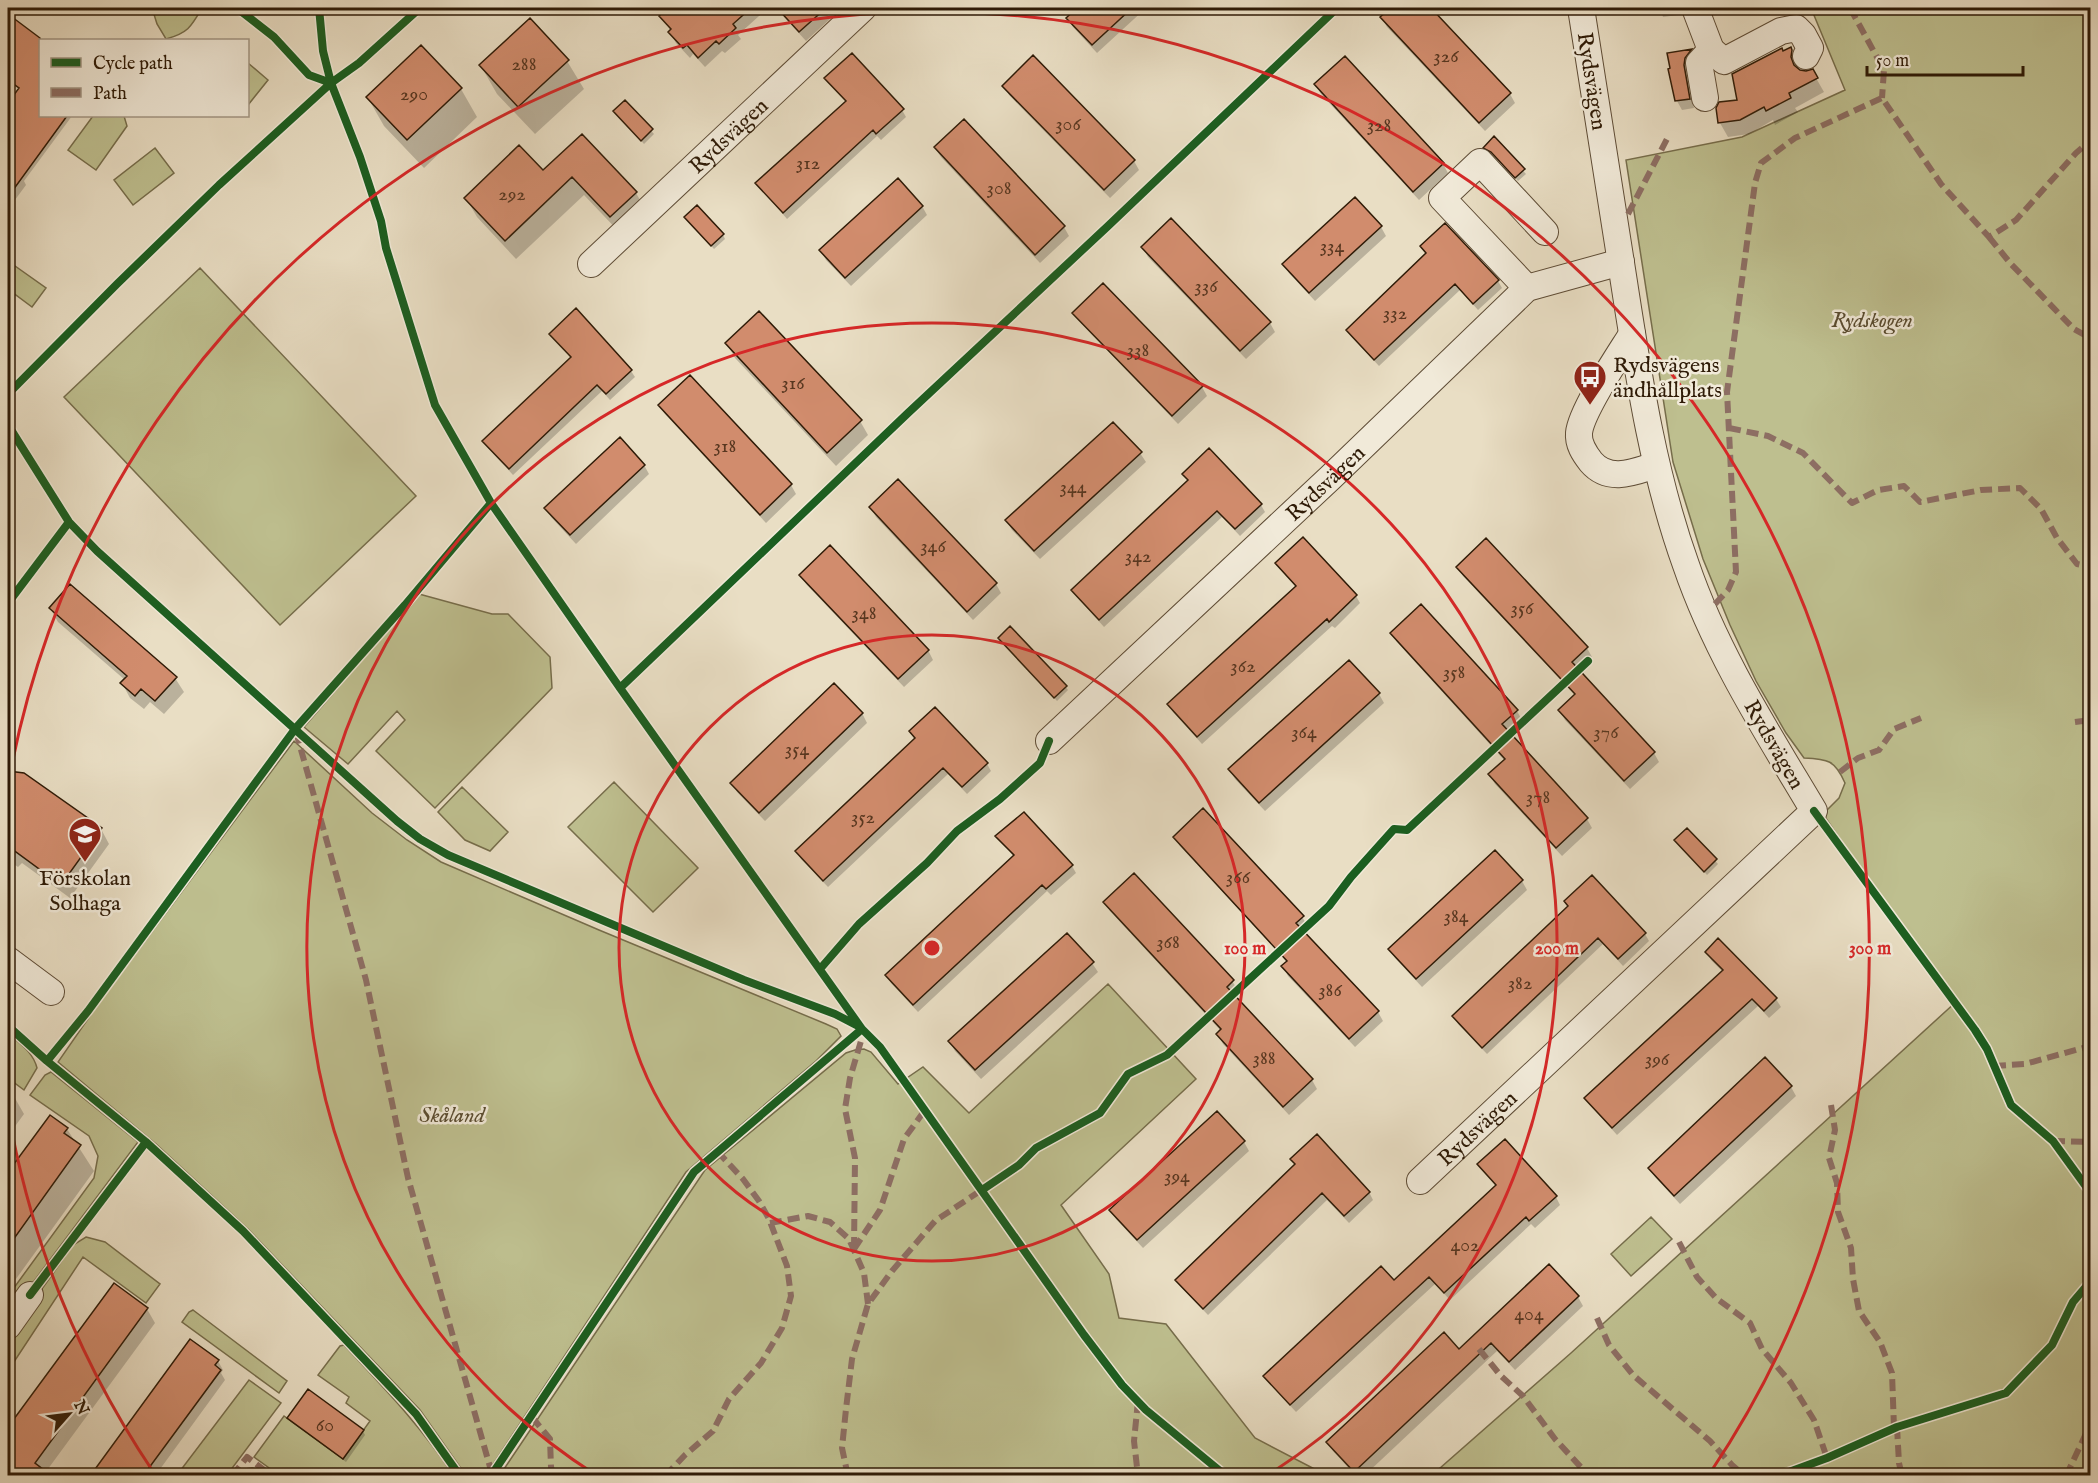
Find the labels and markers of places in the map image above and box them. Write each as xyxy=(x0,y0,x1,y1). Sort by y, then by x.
place label: Rydsvägens ändhållplats xyxy=(1613,352,1722,405)
bus stop icon: Rydsvägens ändhållplats xyxy=(1572,359,1608,406)
school or university icon: Förskolan Solhaga xyxy=(67,816,103,863)
place label: Förskolan Solhaga xyxy=(39,865,131,918)
centre of rings xyxy=(922,938,942,958)

